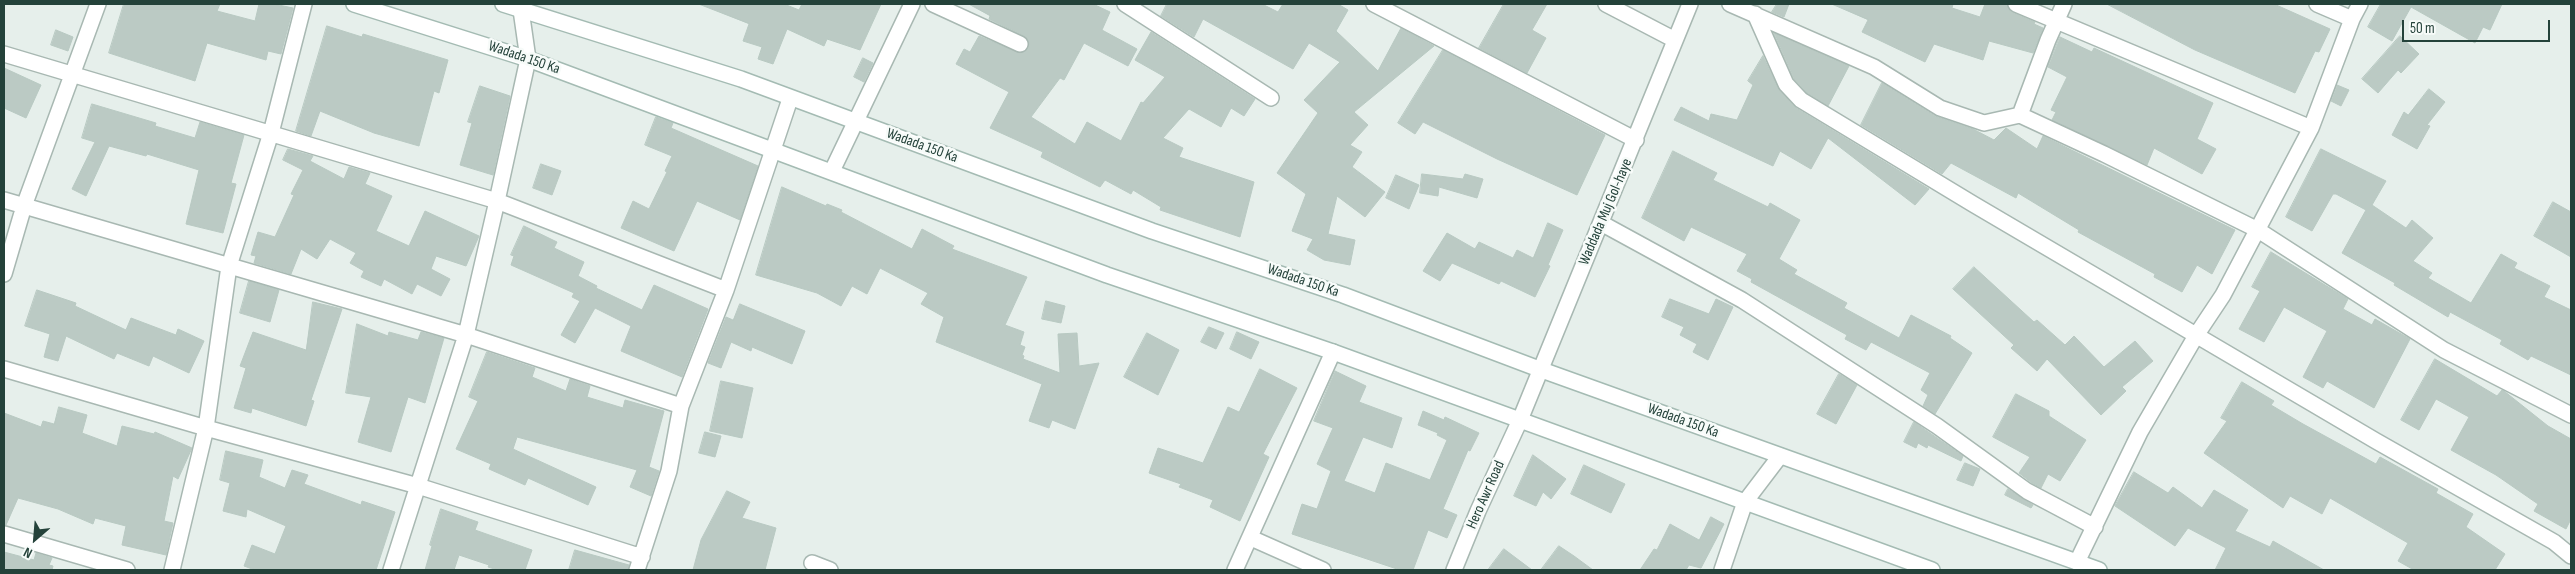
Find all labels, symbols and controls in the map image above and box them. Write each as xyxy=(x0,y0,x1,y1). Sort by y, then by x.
scale bar xyxy=(2405,10,2552,42)
text: 50 m xyxy=(2410,19,2435,38)
street label: Wadada 150 Ka xyxy=(486,37,562,79)
street label: Wadada 150 Ka xyxy=(884,125,960,167)
street label: Waddada Muj Gol-haye xyxy=(1575,156,1637,268)
street label: Wadada 150 Ka xyxy=(1265,260,1341,302)
street label: Wadada 150 Ka xyxy=(1645,400,1721,442)
street label: Hero Awr Road xyxy=(1463,458,1509,532)
north arrow xyxy=(10,514,60,564)
text: N xyxy=(21,544,35,562)

